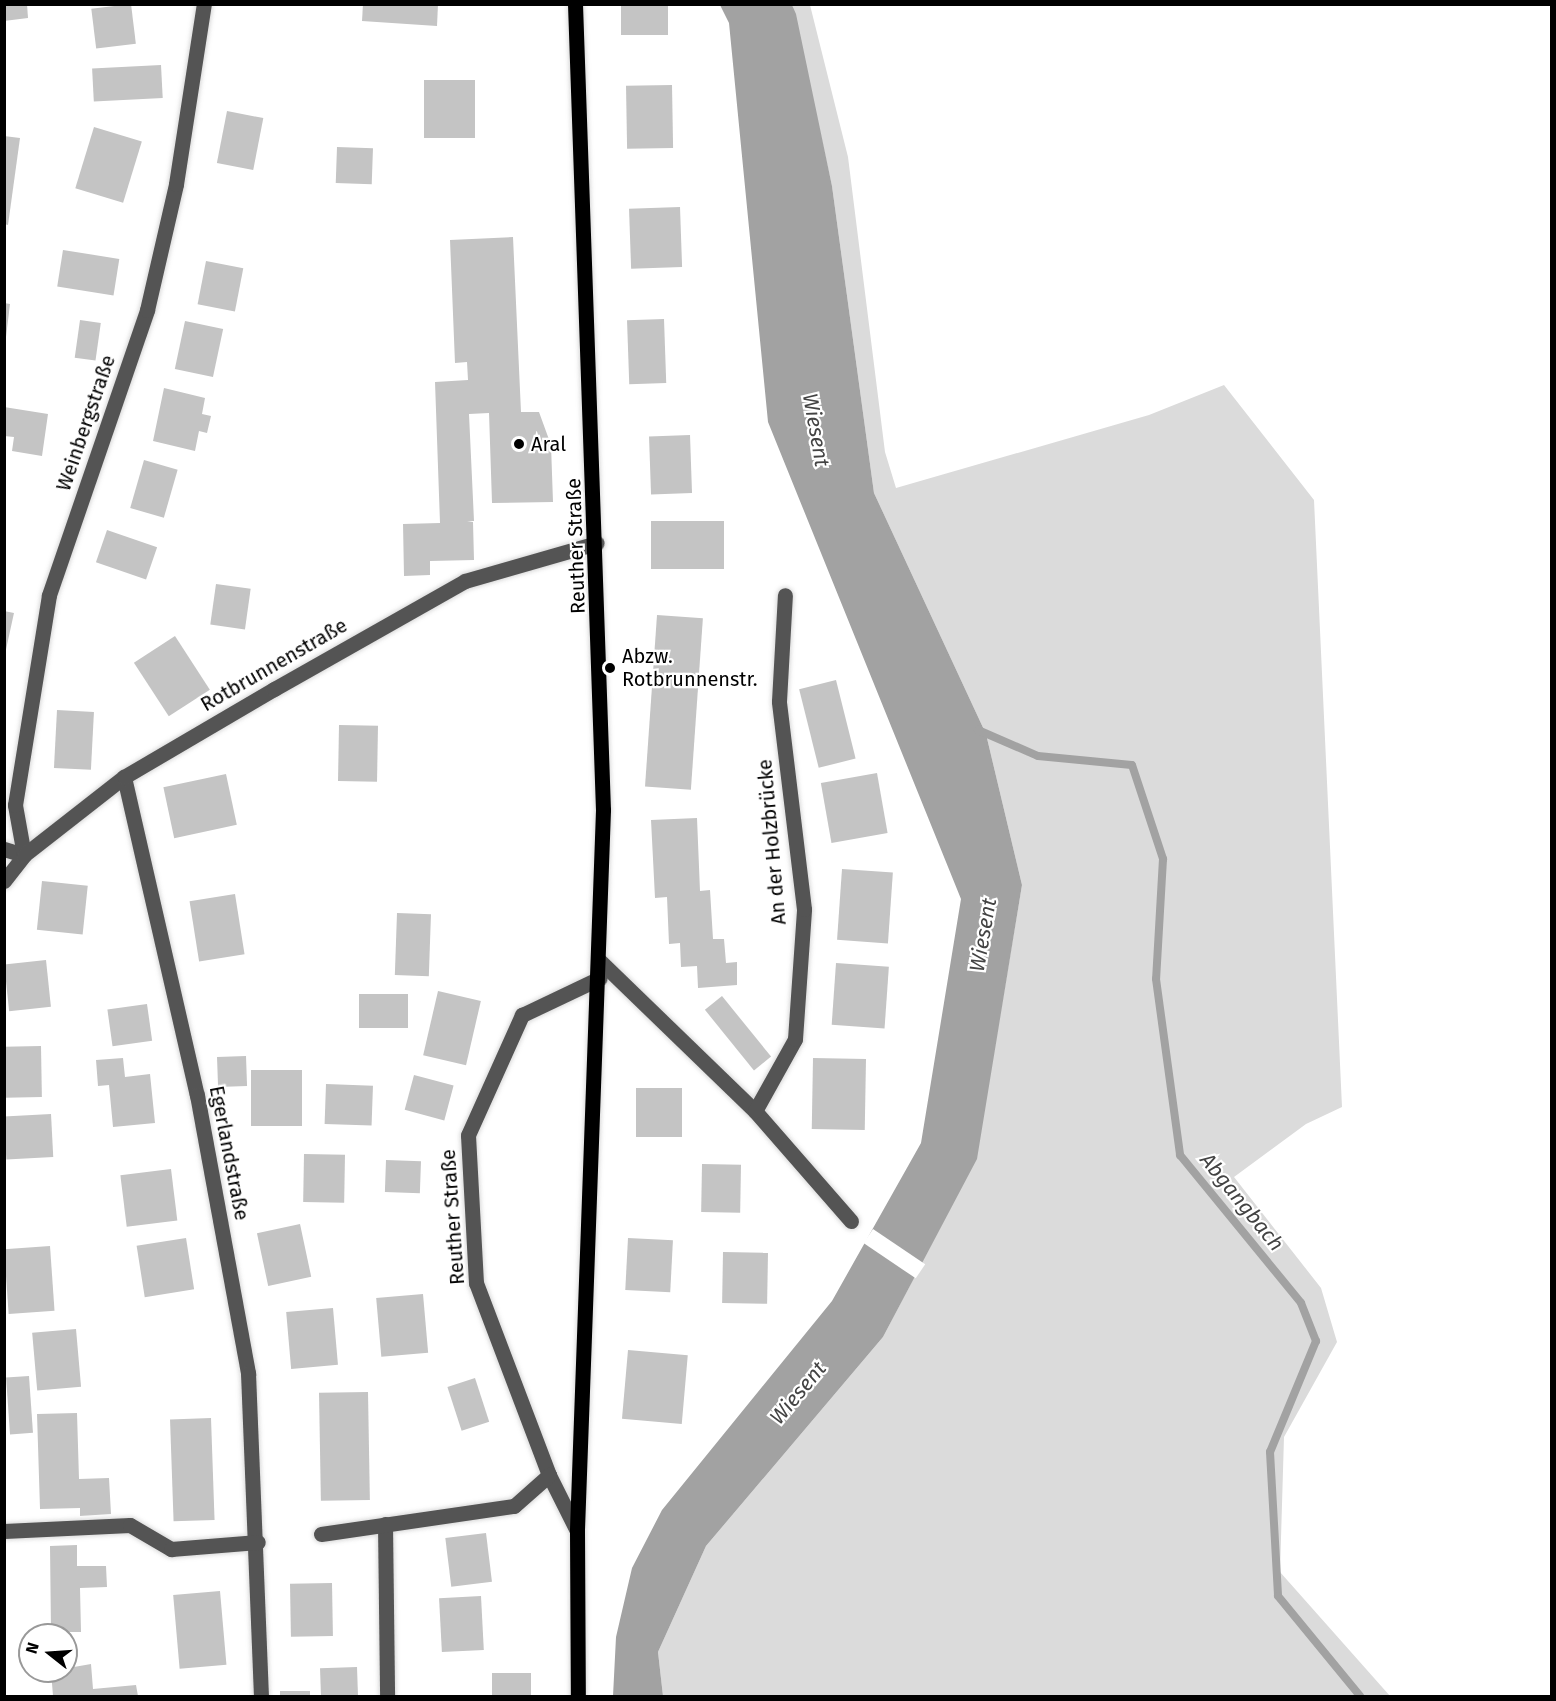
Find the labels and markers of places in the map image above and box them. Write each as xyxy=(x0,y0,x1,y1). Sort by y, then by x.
place label: Aral xyxy=(531,432,566,456)
marker: Aral xyxy=(512,437,526,451)
place label: Abzw. Rotbrunnenstr. xyxy=(622,644,757,691)
marker: Abzw. Rotbrunnenstr. xyxy=(603,661,617,675)

